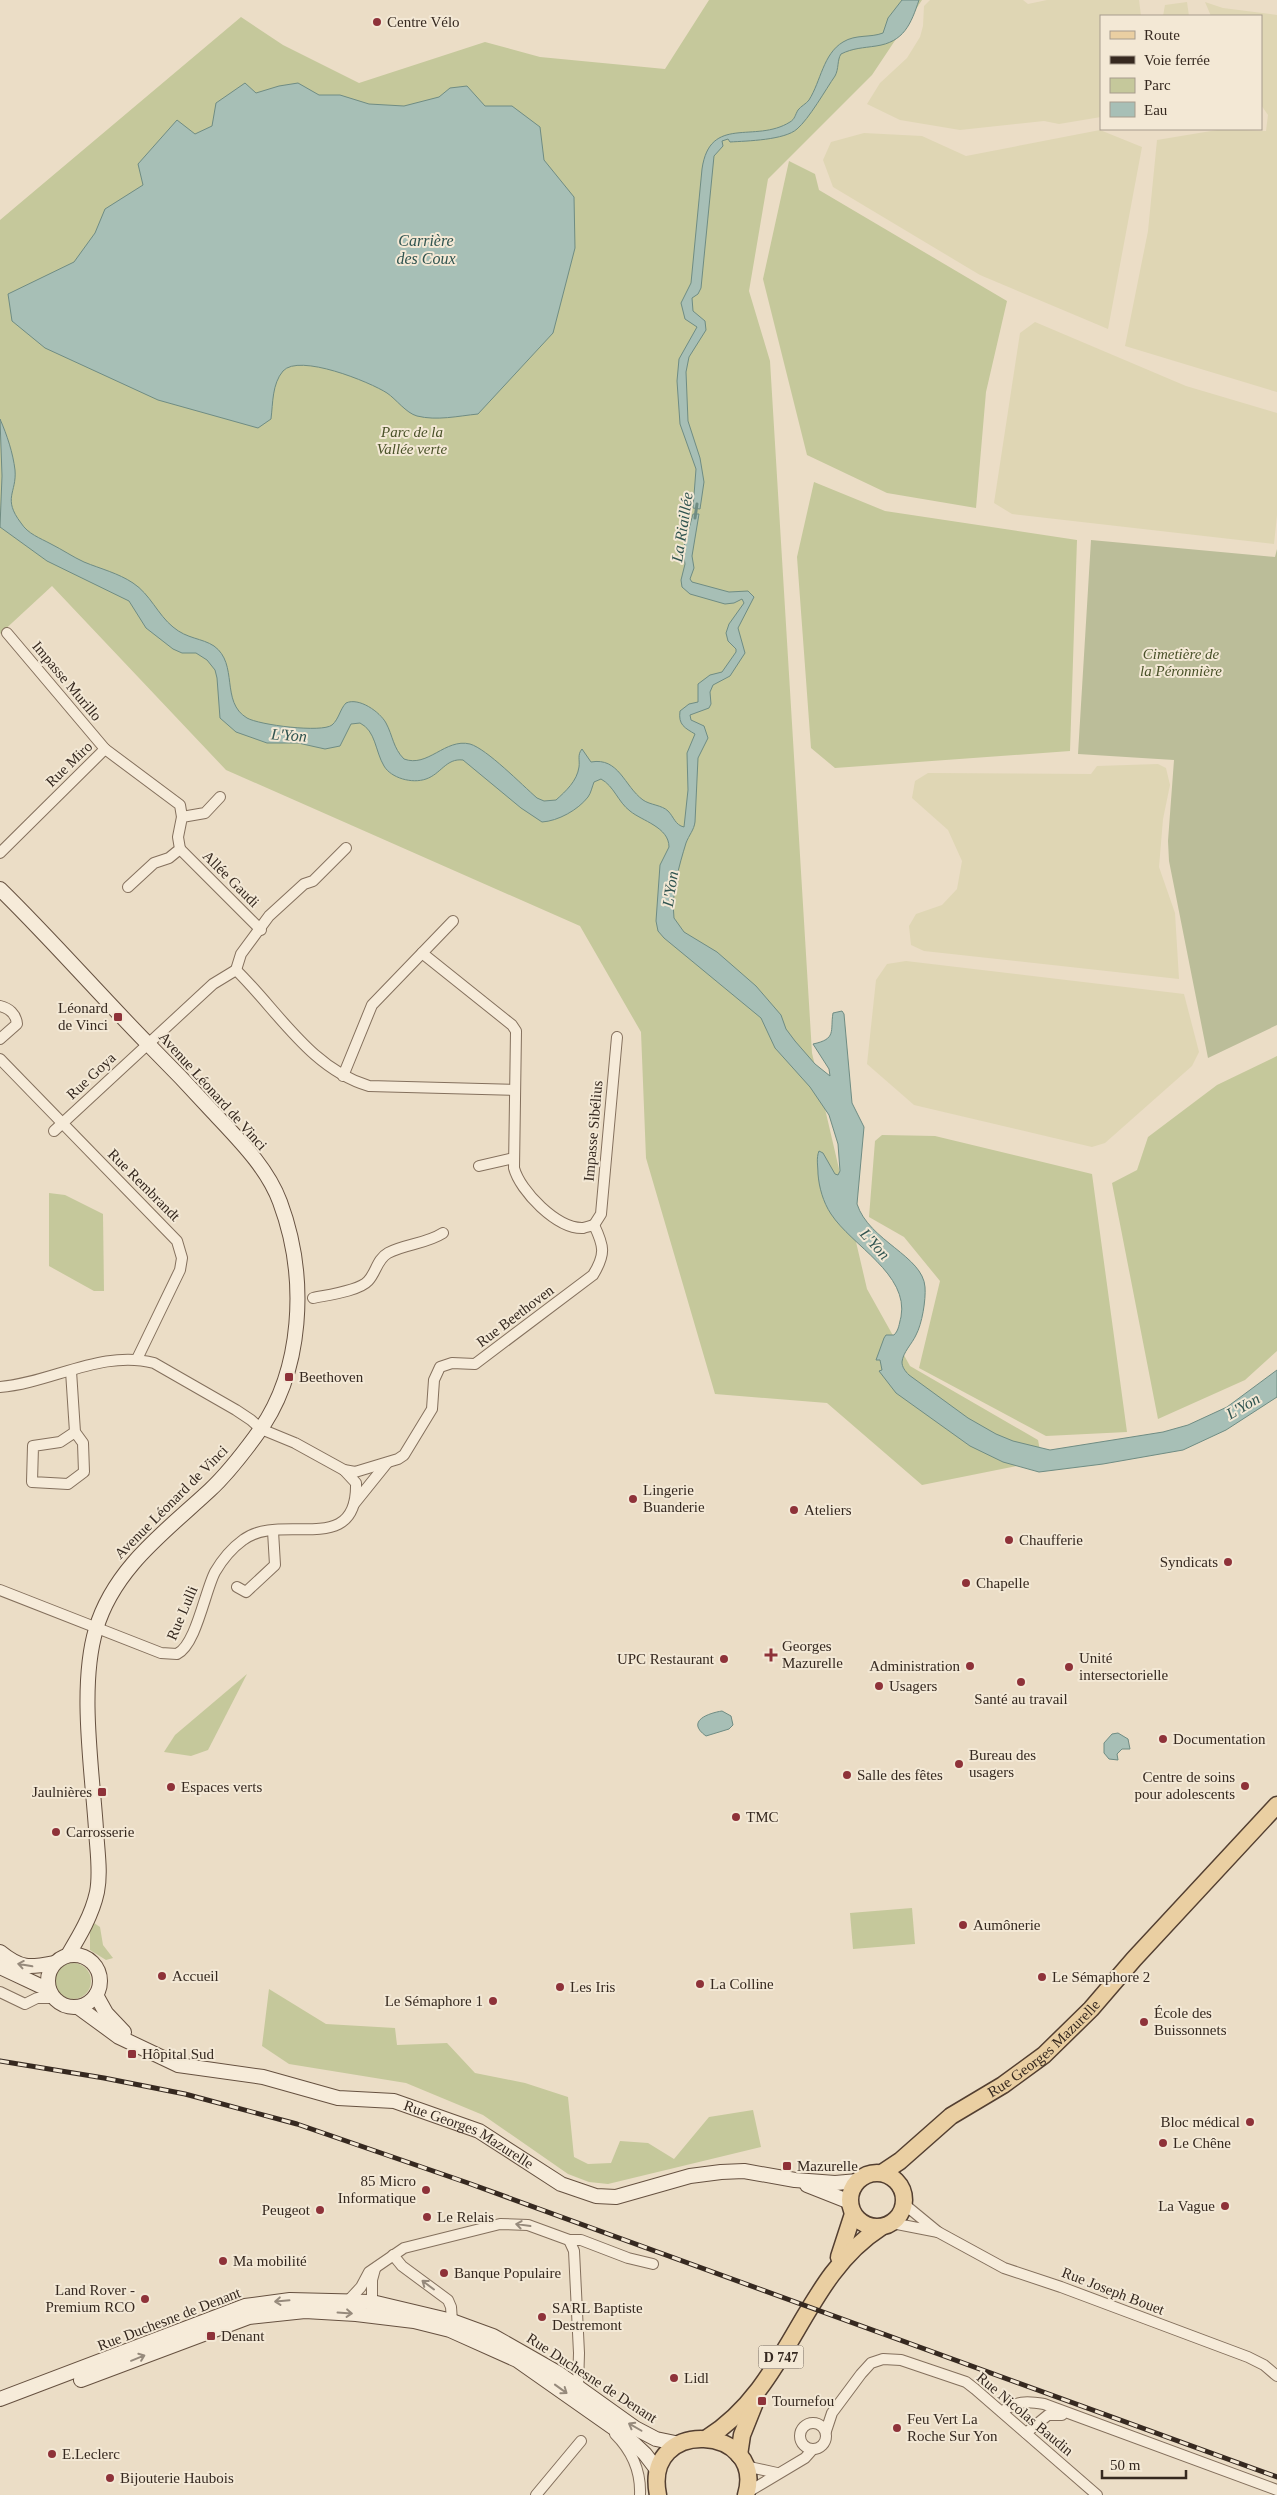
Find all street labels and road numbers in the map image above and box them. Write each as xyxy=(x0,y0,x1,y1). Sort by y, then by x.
street label: Impasse Murillo xyxy=(29,638,105,724)
street label: Rue Miro xyxy=(43,738,95,790)
street label: Allée Gaudi xyxy=(200,848,262,910)
street label: Avenue Léonard de Vinci xyxy=(156,1029,270,1153)
street label: Rue Goya xyxy=(63,1049,119,1102)
street label: Impasse Sibélius xyxy=(581,1080,605,1182)
street label: Rue Rembrandt xyxy=(105,1146,184,1225)
street label: Rue Beethoven xyxy=(473,1282,557,1350)
street label: Avenue Léonard de Vinci xyxy=(111,1442,231,1562)
street label: Rue Lulli xyxy=(163,1584,201,1642)
street label: Rue Georges Mazurelle xyxy=(985,1996,1103,2100)
street label: Rue Georges Mazurelle xyxy=(402,2097,537,2172)
street label: Rue Joseph Bouet xyxy=(1060,2264,1167,2318)
street label: Rue Duchesne de Denant xyxy=(95,2283,243,2355)
street label: Rue Duchesne de Denant xyxy=(524,2330,661,2427)
road number: D 747 xyxy=(758,2346,804,2368)
street label: Rue Nicolas Baudin xyxy=(974,2369,1077,2459)

